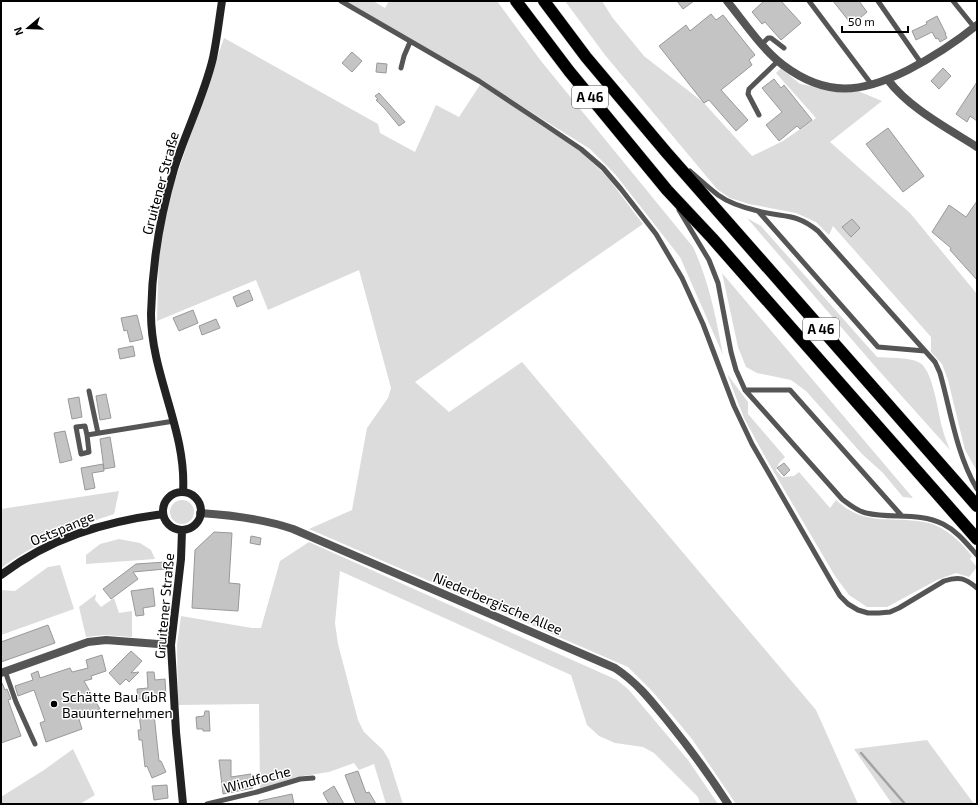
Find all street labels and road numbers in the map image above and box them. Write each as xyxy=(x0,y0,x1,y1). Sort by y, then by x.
road number: A 46 xyxy=(572,86,608,108)
street label: Gruitener Straße xyxy=(138,130,182,236)
road number: A 46 xyxy=(803,318,839,340)
street label: Ostspange xyxy=(27,507,97,549)
street label: Gruitener Straße xyxy=(151,552,177,660)
street label: Niederbergische Allee xyxy=(431,568,565,638)
street label: Windfoche xyxy=(222,762,292,796)

